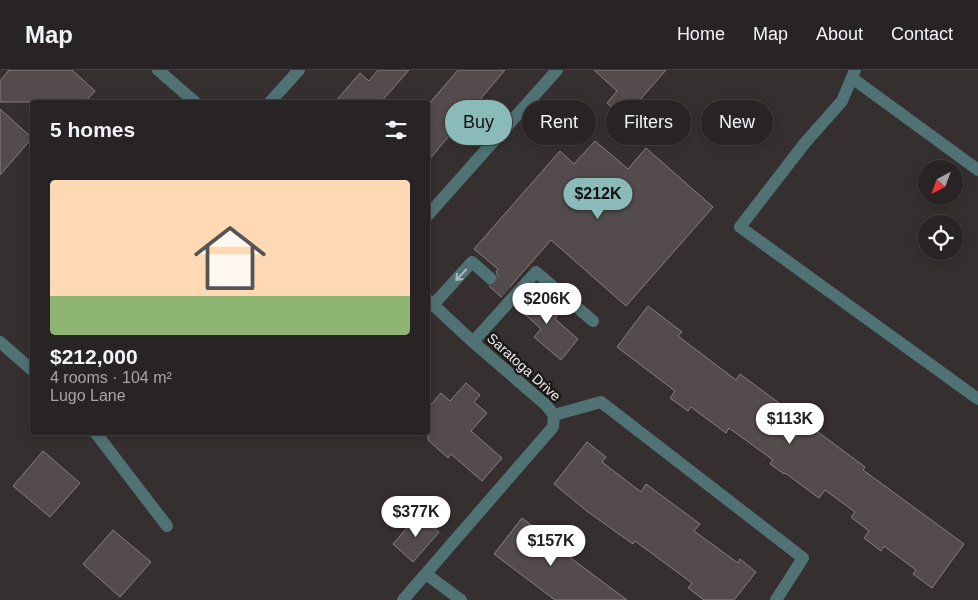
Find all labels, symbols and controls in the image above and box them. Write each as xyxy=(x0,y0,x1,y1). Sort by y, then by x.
text: Map xyxy=(25,21,73,48)
text: Home xyxy=(677,24,725,44)
text: Map xyxy=(753,24,788,44)
text: About xyxy=(816,24,863,44)
text: Contact xyxy=(891,24,953,44)
chip: Buy xyxy=(445,100,512,145)
chip: Rent xyxy=(522,100,596,145)
chip: Filters xyxy=(606,100,691,145)
chip: New xyxy=(701,100,773,145)
icon: filters xyxy=(382,116,410,144)
text: 5 homes xyxy=(50,118,135,141)
north arrow xyxy=(918,160,962,205)
map controls xyxy=(918,160,963,260)
pin: $212K xyxy=(563,178,633,220)
text: $212K xyxy=(574,185,622,202)
icon: home xyxy=(185,213,275,303)
button: locate xyxy=(918,215,963,260)
one-way arrow xyxy=(455,269,467,281)
pin: $206K xyxy=(512,282,582,325)
text: $206K xyxy=(523,290,571,307)
street label: Saratoga Drive xyxy=(484,330,564,404)
text: $212,000 xyxy=(50,345,138,368)
text: 4 rooms · 104 m² xyxy=(50,369,172,386)
text: Lugo Lane xyxy=(50,387,126,404)
pin: $113K xyxy=(755,402,825,445)
text: $113K xyxy=(767,410,813,427)
pin: $377K xyxy=(381,496,451,538)
text: $377K xyxy=(392,503,440,520)
pin: $157K xyxy=(516,524,586,567)
text: $157K xyxy=(527,532,575,549)

